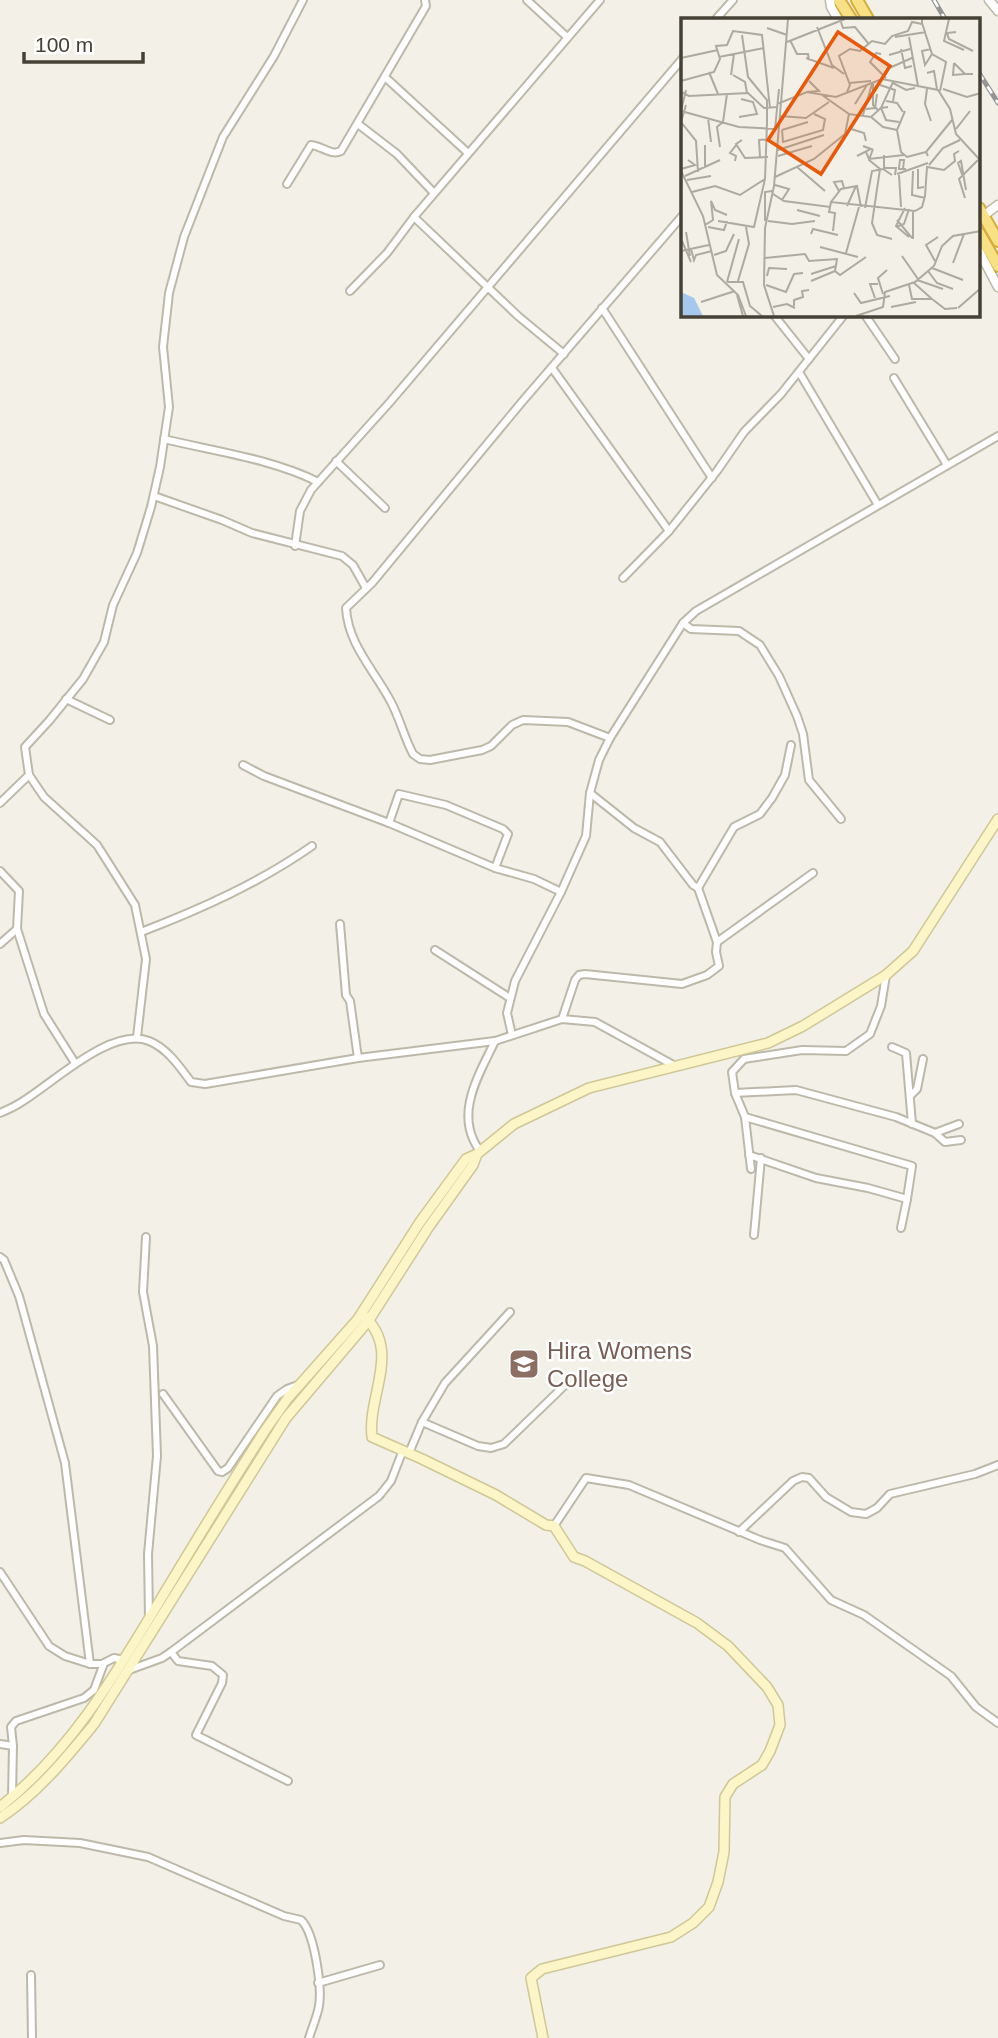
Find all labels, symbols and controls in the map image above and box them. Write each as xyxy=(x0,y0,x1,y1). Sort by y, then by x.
inset map xyxy=(681,18,981,317)
scale bar xyxy=(24,21,144,65)
text: 100 m xyxy=(35,33,93,56)
place label: Hira Womens College xyxy=(547,1337,692,1392)
school or university icon: Hira Womens College xyxy=(507,1347,541,1381)

